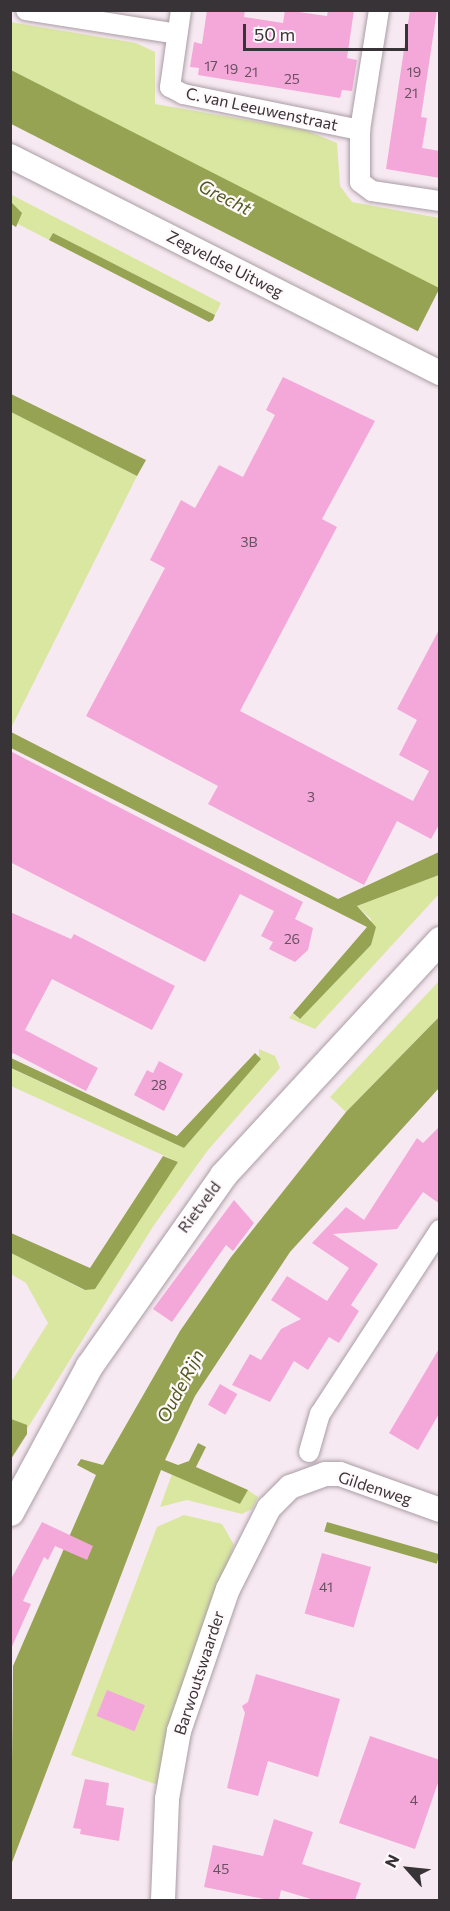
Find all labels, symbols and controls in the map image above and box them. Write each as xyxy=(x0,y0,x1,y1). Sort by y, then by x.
scale bar xyxy=(246,12,411,50)
text: 50 m xyxy=(254,23,295,45)
house number: 17 xyxy=(204,58,218,74)
house number: 19 xyxy=(224,61,238,77)
house number: 21 xyxy=(244,64,258,80)
house number: 19 xyxy=(407,64,421,80)
house number: 25 xyxy=(284,71,300,87)
street label: C. van Leeuwenstraat xyxy=(184,84,340,134)
house number: 21 xyxy=(404,85,418,101)
water label: Grecht xyxy=(195,175,255,219)
street label: Zegveldse Uitweg xyxy=(163,226,287,302)
house number: 3B xyxy=(240,534,258,550)
house number: 3 xyxy=(307,789,315,805)
house number: 26 xyxy=(284,931,300,947)
house number: 28 xyxy=(151,1077,167,1093)
street label: Rietveld xyxy=(173,1178,225,1236)
water label: Oude Rijn xyxy=(152,1346,208,1426)
street label: Gildenweg xyxy=(336,1467,414,1509)
house number: 41 xyxy=(319,1579,333,1595)
street label: Barwoutswaarder xyxy=(170,1609,228,1737)
house number: 4 xyxy=(410,1792,418,1808)
north arrow xyxy=(378,1839,438,1899)
text: N xyxy=(380,1851,403,1870)
house number: 45 xyxy=(213,1861,229,1877)

